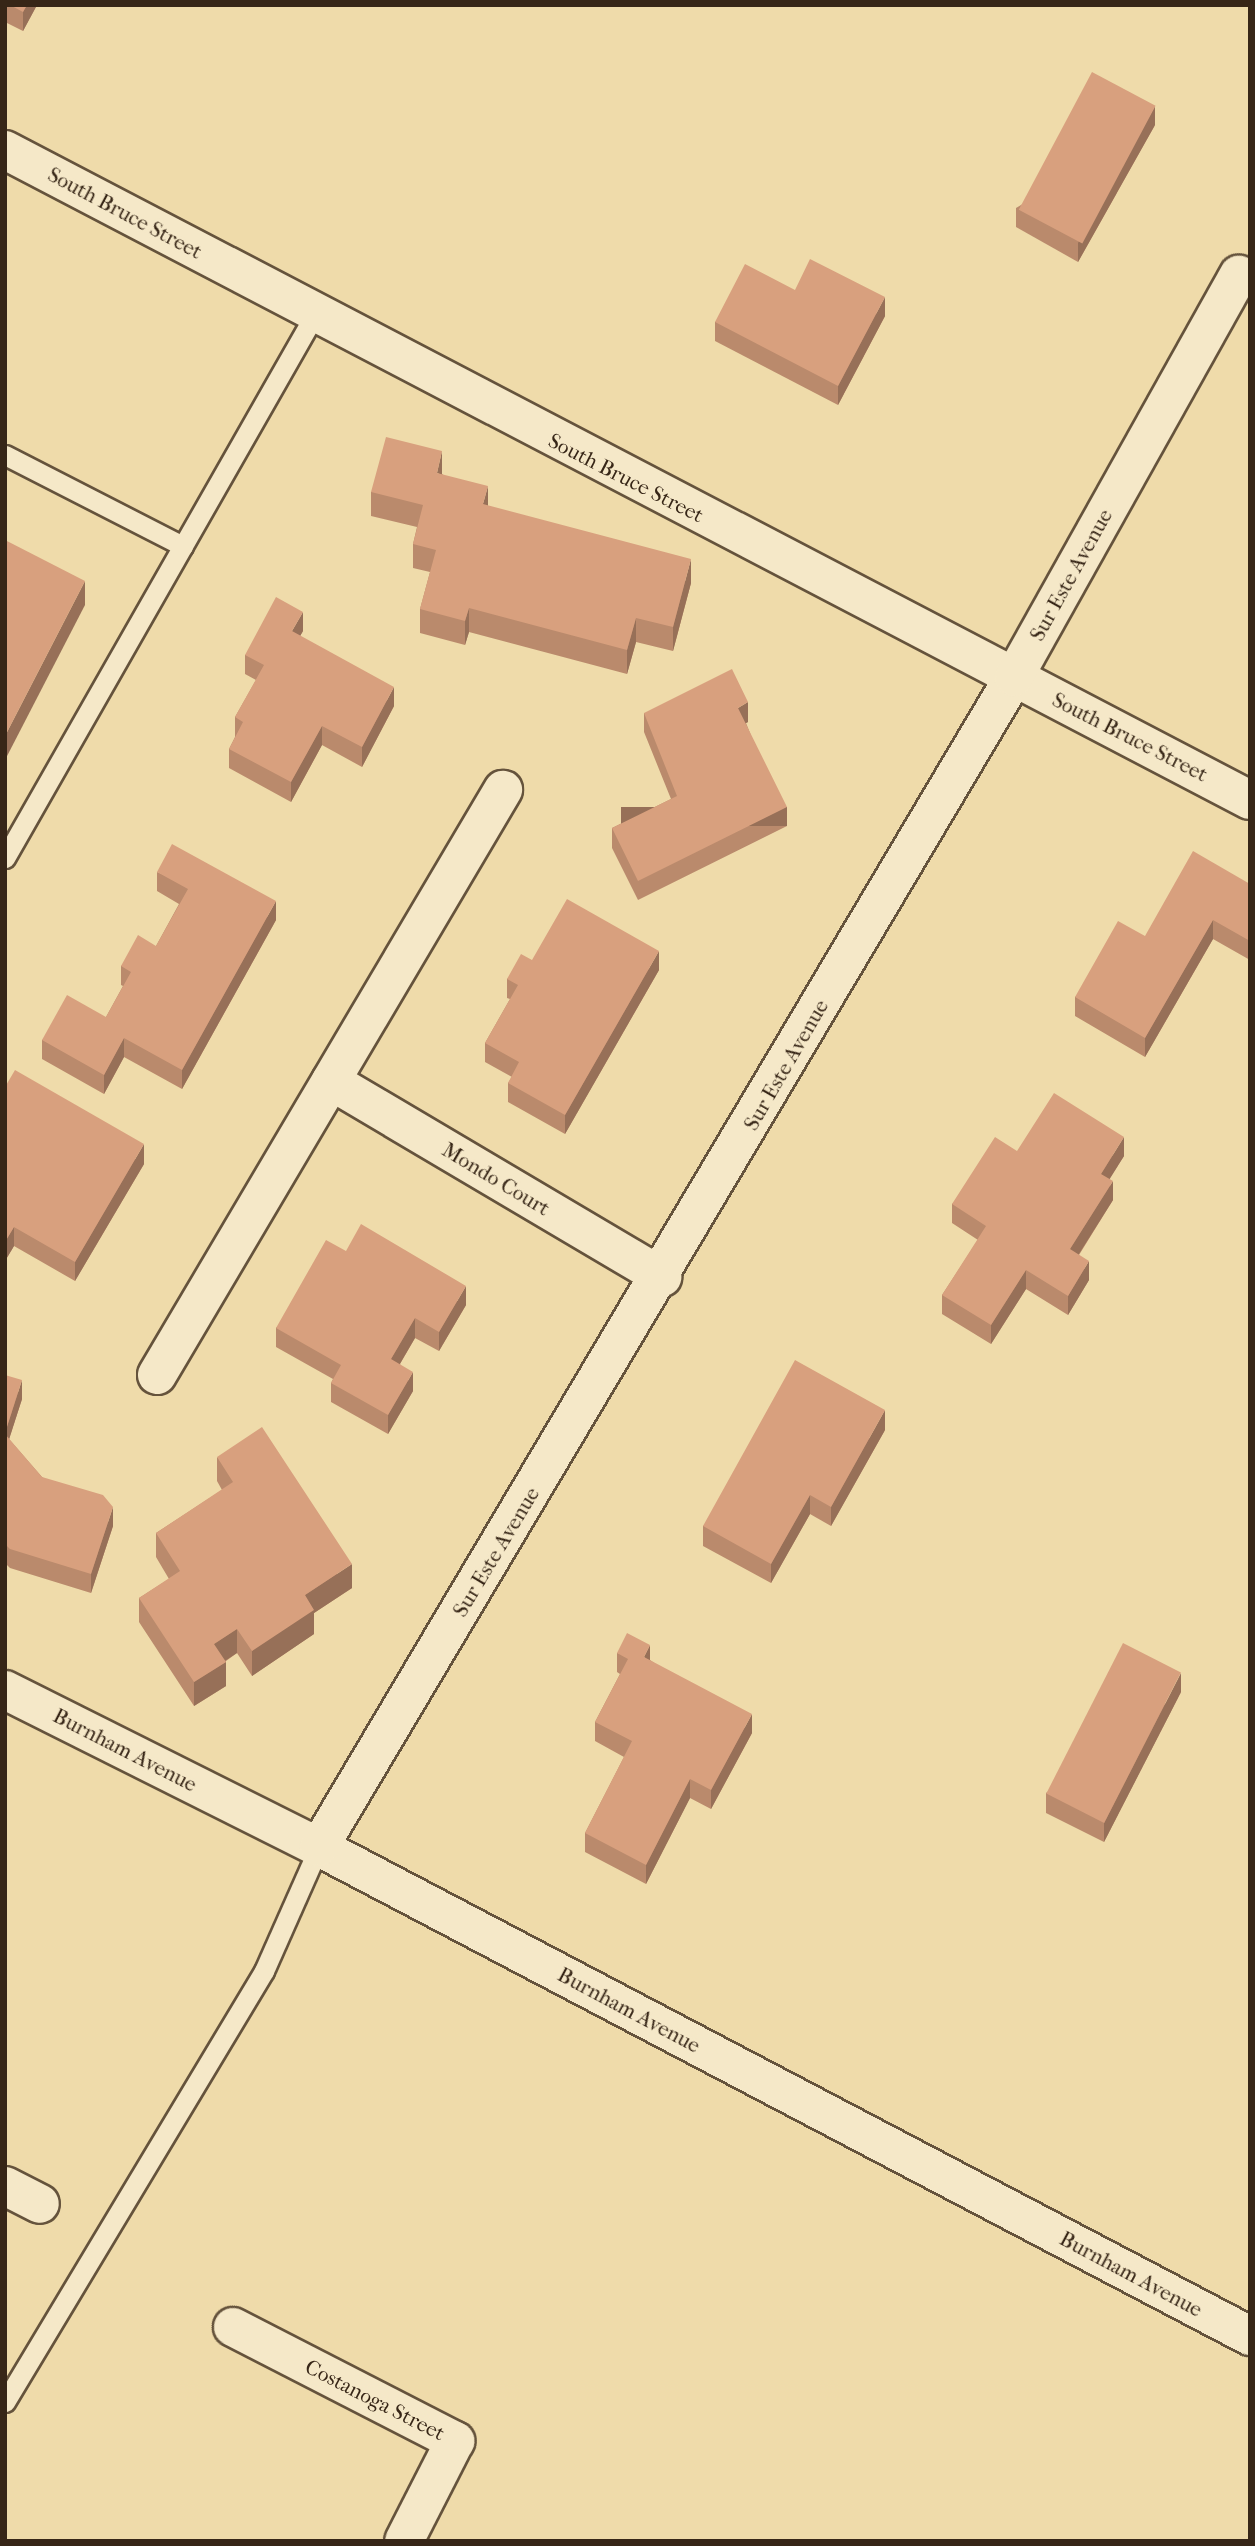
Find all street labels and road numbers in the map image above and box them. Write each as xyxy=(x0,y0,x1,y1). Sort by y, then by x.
street label: South Bruce Street xyxy=(44,162,206,264)
street label: South Bruce Street xyxy=(544,428,708,528)
street label: Sur Este Avenue xyxy=(1024,505,1118,645)
street label: South Bruce Street xyxy=(1048,687,1212,787)
street label: Sur Este Avenue xyxy=(738,995,834,1135)
street label: Mondo Court xyxy=(438,1137,554,1221)
street label: Sur Este Avenue xyxy=(447,1483,545,1621)
street label: Burnham Avenue xyxy=(49,1703,201,1797)
street label: Burnham Avenue xyxy=(553,1962,705,2058)
street label: Burnham Avenue xyxy=(1055,2226,1207,2322)
street label: Costanoga Street xyxy=(301,2354,449,2446)

